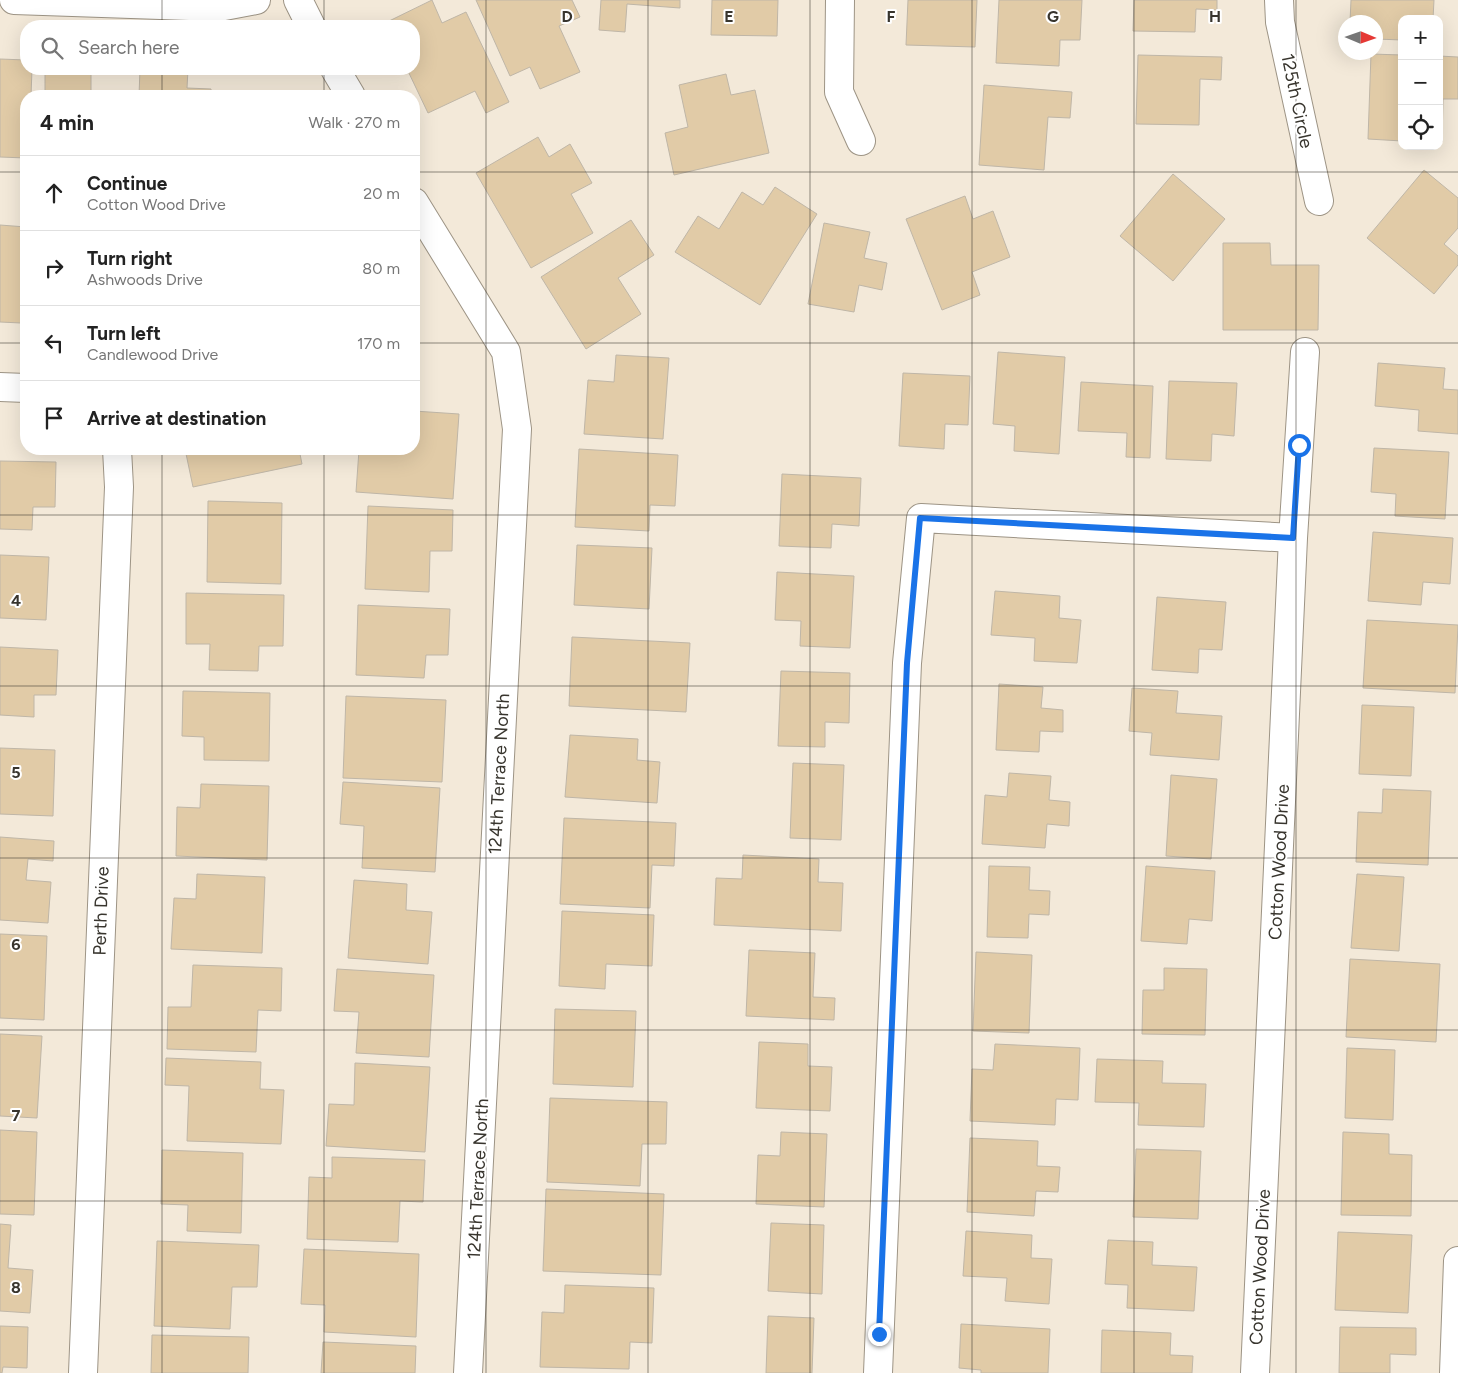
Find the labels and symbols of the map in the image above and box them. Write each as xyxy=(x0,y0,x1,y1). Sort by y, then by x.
text: D xyxy=(561,7,573,26)
text: E xyxy=(724,7,734,26)
text: F xyxy=(887,7,896,26)
text: G xyxy=(1047,7,1059,26)
text: H xyxy=(1209,7,1221,26)
north arrow xyxy=(1338,15,1383,60)
street label: 125th Circle xyxy=(1276,52,1318,150)
route start xyxy=(1288,434,1311,457)
text: 4 xyxy=(11,591,21,610)
street label: 124th Terrace North xyxy=(484,693,514,855)
text: 5 xyxy=(11,763,21,782)
street label: Cotton Wood Drive xyxy=(1264,783,1294,940)
street label: Perth Drive xyxy=(88,866,114,956)
text: 6 xyxy=(11,935,21,954)
street label: 124th Terrace North xyxy=(463,1098,493,1260)
text: 7 xyxy=(12,1106,21,1125)
street label: Cotton Wood Drive xyxy=(1245,1188,1275,1345)
text: 8 xyxy=(11,1278,21,1297)
route end xyxy=(868,1323,891,1346)

